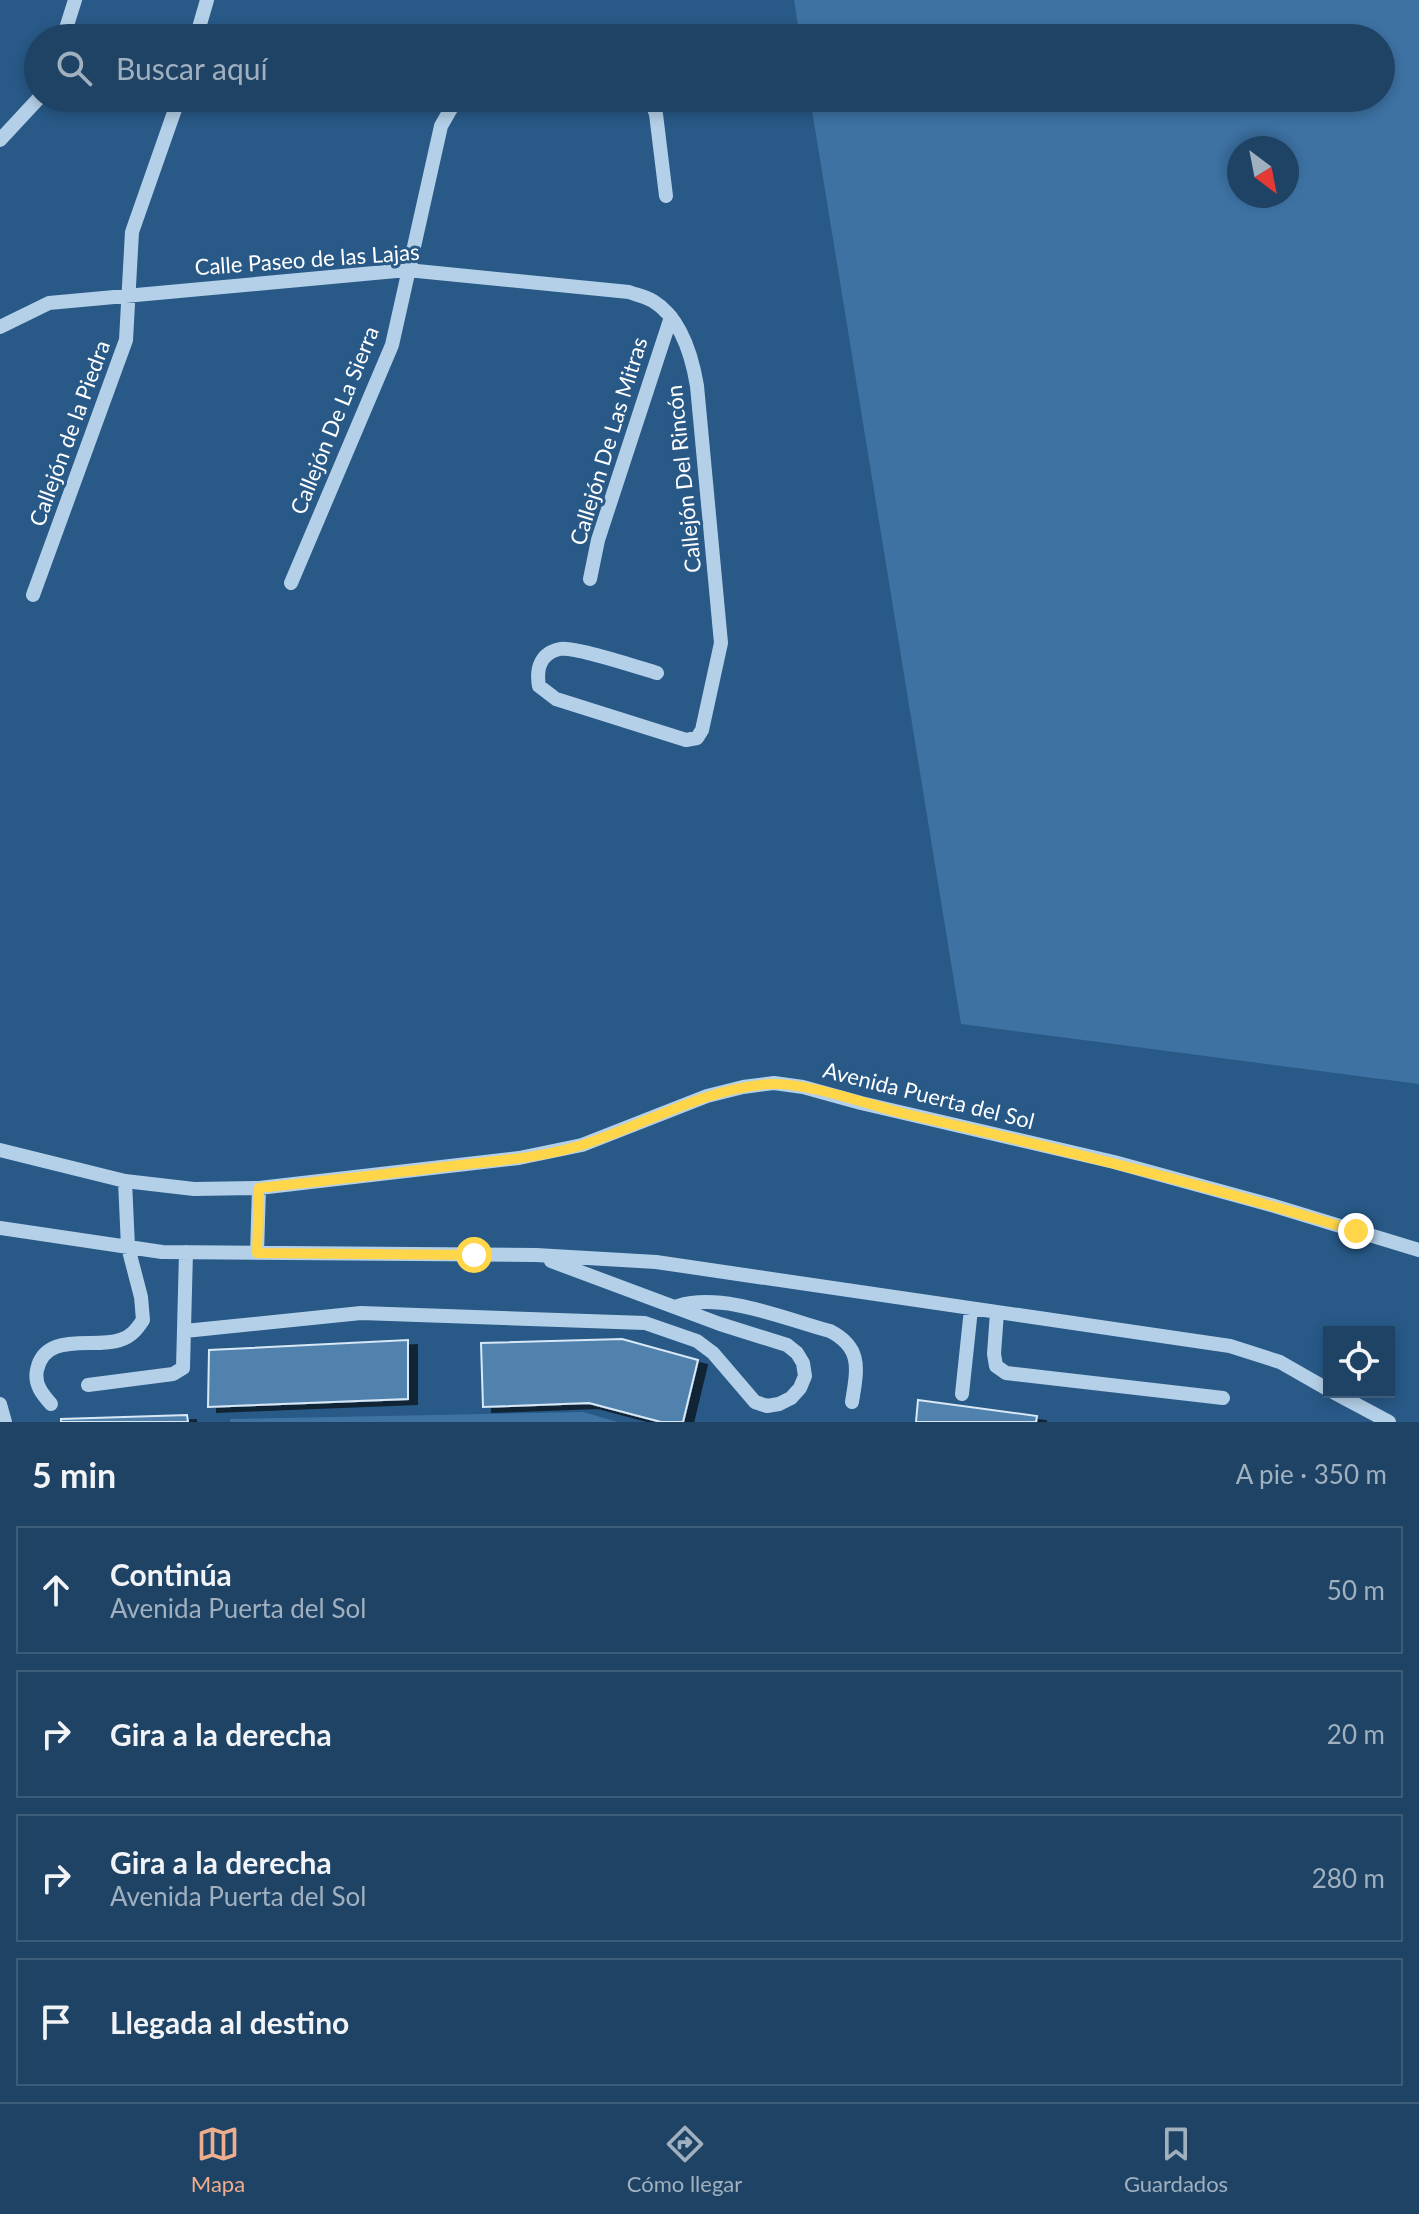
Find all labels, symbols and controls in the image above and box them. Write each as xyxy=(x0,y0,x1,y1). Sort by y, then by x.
search box xyxy=(24,24,1395,112)
icon: search xyxy=(52,46,96,90)
text: Buscar aquí xyxy=(116,50,268,86)
north arrow xyxy=(1227,136,1299,208)
street label: Calle Paseo de las Lajas xyxy=(194,238,420,280)
street label: Callejón De La Sierra xyxy=(284,322,384,518)
street label: Callejón De Las Mitras xyxy=(563,334,653,548)
street label: Callejón de la Piedra xyxy=(23,336,115,530)
street label: Callejón Del Rincón xyxy=(660,384,706,574)
street label: Avenida Puerta del Sol xyxy=(821,1056,1037,1134)
route end xyxy=(1338,1213,1374,1249)
route start xyxy=(456,1237,492,1273)
map controls xyxy=(1323,1326,1395,1398)
button: locate xyxy=(1323,1326,1395,1398)
text: 5 min xyxy=(32,1454,116,1495)
text: A pie · 350 m xyxy=(1236,1458,1387,1490)
text: Continúa xyxy=(110,1556,232,1592)
icon: ahead xyxy=(34,1568,78,1612)
text: 50 m xyxy=(1327,1574,1385,1606)
text: Avenida Puerta del Sol xyxy=(110,1592,366,1624)
icon: right xyxy=(34,1712,78,1756)
text: Gira a la derecha xyxy=(110,1716,332,1752)
text: 20 m xyxy=(1327,1718,1385,1750)
text: Gira a la derecha xyxy=(110,1844,332,1880)
icon: right xyxy=(34,1856,78,1900)
text: 280 m xyxy=(1312,1862,1385,1894)
text: Avenida Puerta del Sol xyxy=(110,1880,366,1912)
icon: arrive xyxy=(34,2000,78,2044)
text: Llegada al destino xyxy=(110,2004,349,2040)
tab: Mapa xyxy=(191,2122,245,2197)
tab: Cómo llegar xyxy=(627,2122,742,2197)
tab: Guardados xyxy=(1124,2122,1228,2197)

